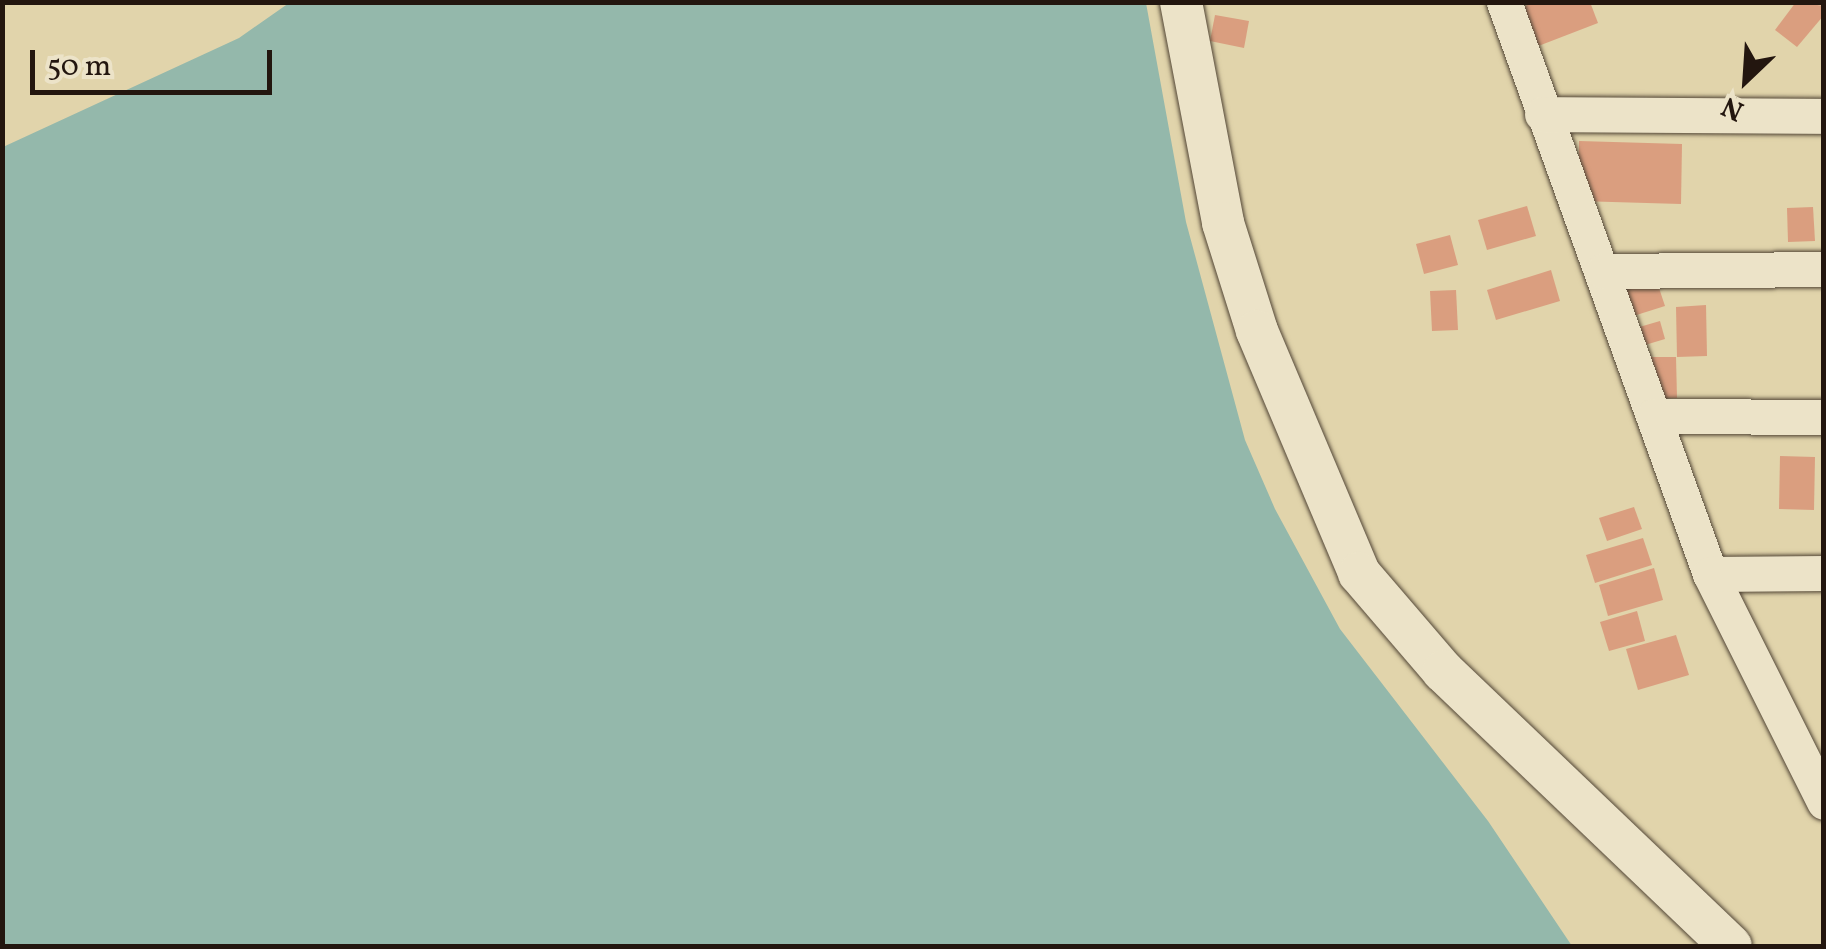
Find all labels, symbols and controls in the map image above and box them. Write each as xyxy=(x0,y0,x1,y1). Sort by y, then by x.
scale bar xyxy=(35,30,278,92)
north arrow xyxy=(1696,30,1796,130)
text: 50 m xyxy=(47,46,111,88)
text: N xyxy=(1716,86,1751,130)

